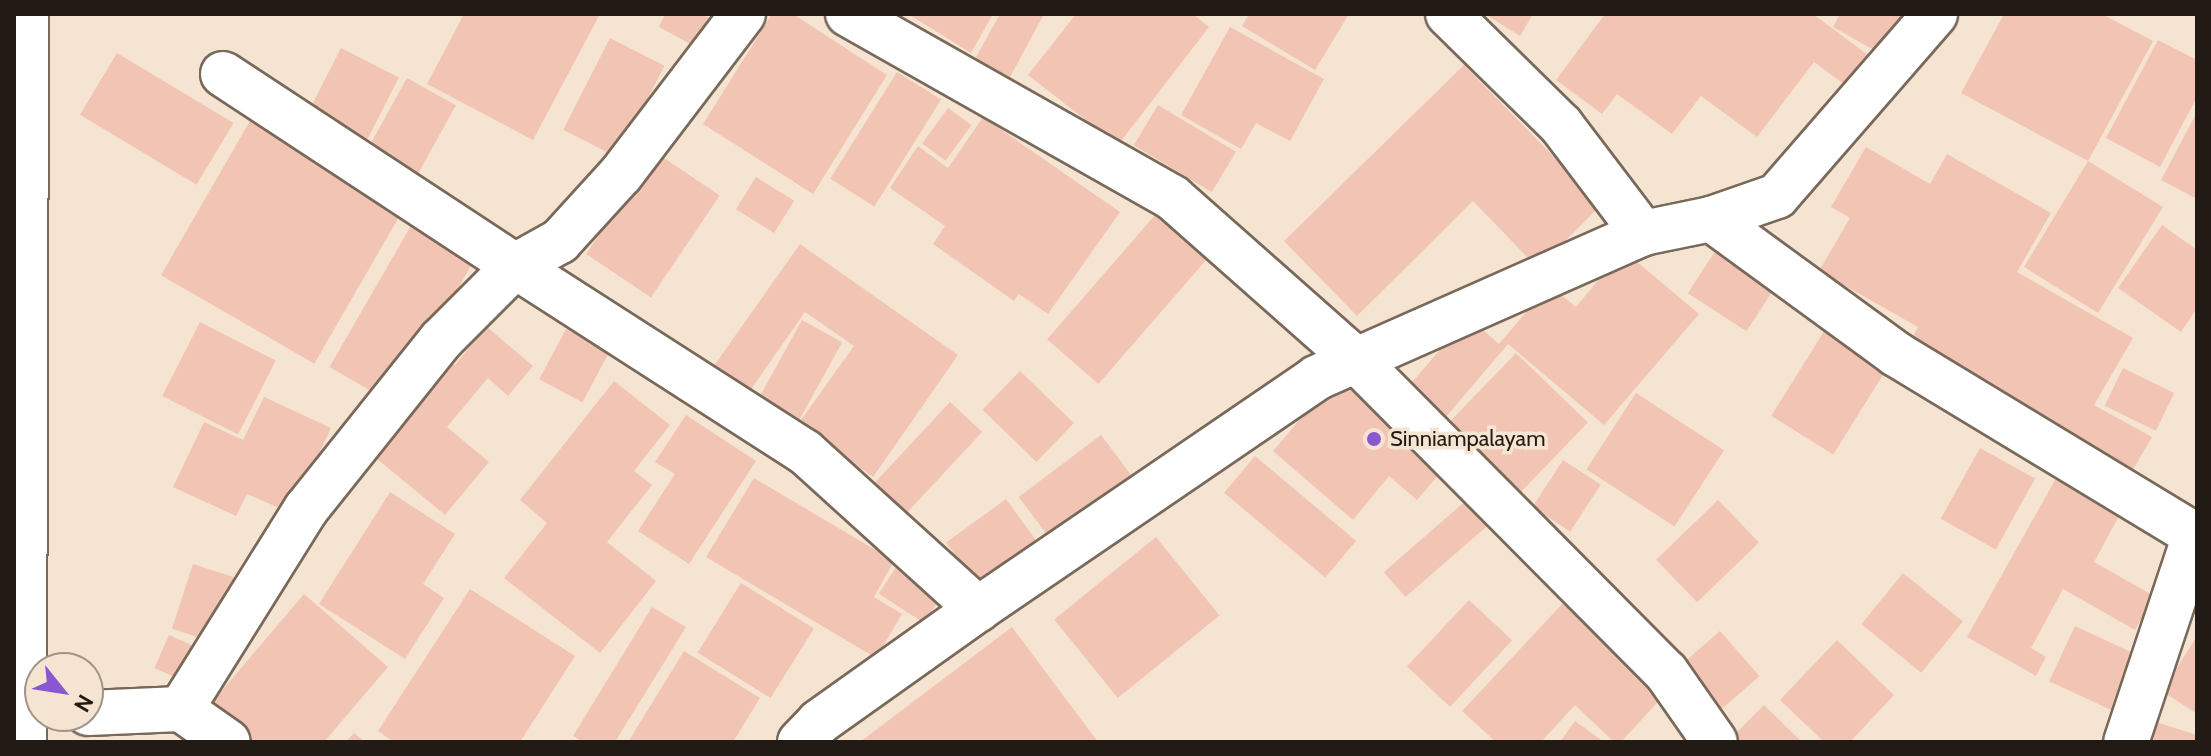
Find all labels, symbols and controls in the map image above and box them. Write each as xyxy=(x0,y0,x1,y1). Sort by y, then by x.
place label: Sinniampalayam xyxy=(1390,426,1545,452)
marker: Sinniampalayam xyxy=(1365,430,1383,448)
north arrow xyxy=(24,652,104,732)
text: N xyxy=(68,690,99,717)

